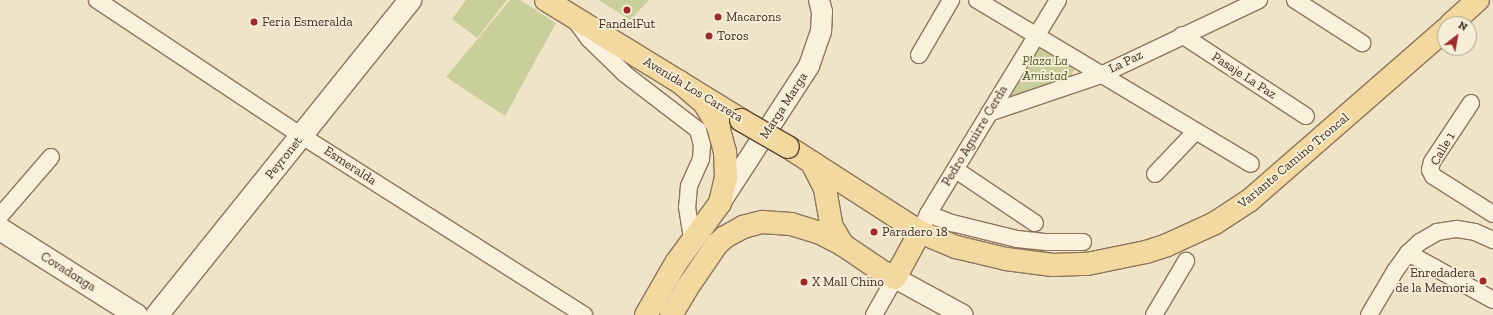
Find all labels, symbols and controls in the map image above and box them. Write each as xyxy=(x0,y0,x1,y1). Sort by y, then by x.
marker: FandelFut xyxy=(622,5,632,15)
place label: Macarons xyxy=(726,9,781,25)
marker: Macarons xyxy=(713,12,723,22)
place label: Feria Esmeralda xyxy=(262,14,353,30)
place label: FandelFut xyxy=(599,16,655,32)
north arrow xyxy=(1437,16,1477,56)
marker: Feria Esmeralda xyxy=(249,17,259,27)
text: N xyxy=(1456,18,1470,34)
place label: Toros xyxy=(717,28,749,44)
marker: Toros xyxy=(704,31,714,41)
street label: La Paz xyxy=(1106,47,1146,77)
street label: Pasaje La Paz xyxy=(1209,49,1279,103)
street label: Avenida Los Carrera xyxy=(640,54,746,126)
park label: Plaza La Amistad xyxy=(1022,54,1068,85)
street label: Marga Marga xyxy=(757,70,811,142)
street label: Pedro Aguirre Cerda xyxy=(939,83,1011,189)
street label: Variante Camino Troncal xyxy=(1235,110,1353,212)
street label: Calle 1 xyxy=(1427,130,1459,168)
street label: Peyronet xyxy=(262,134,306,182)
street label: Esmeralda xyxy=(321,143,379,189)
place label: Paradero 18 xyxy=(882,224,948,240)
marker: Paradero 18 xyxy=(869,227,879,237)
street label: Covadonga xyxy=(37,249,99,295)
place label: Enredadera de la Memoria xyxy=(1396,266,1475,297)
place label: X Mall Chino xyxy=(812,274,884,290)
marker: Enredadera de la Memoria xyxy=(1478,276,1488,286)
marker: X Mall Chino xyxy=(799,277,809,287)

